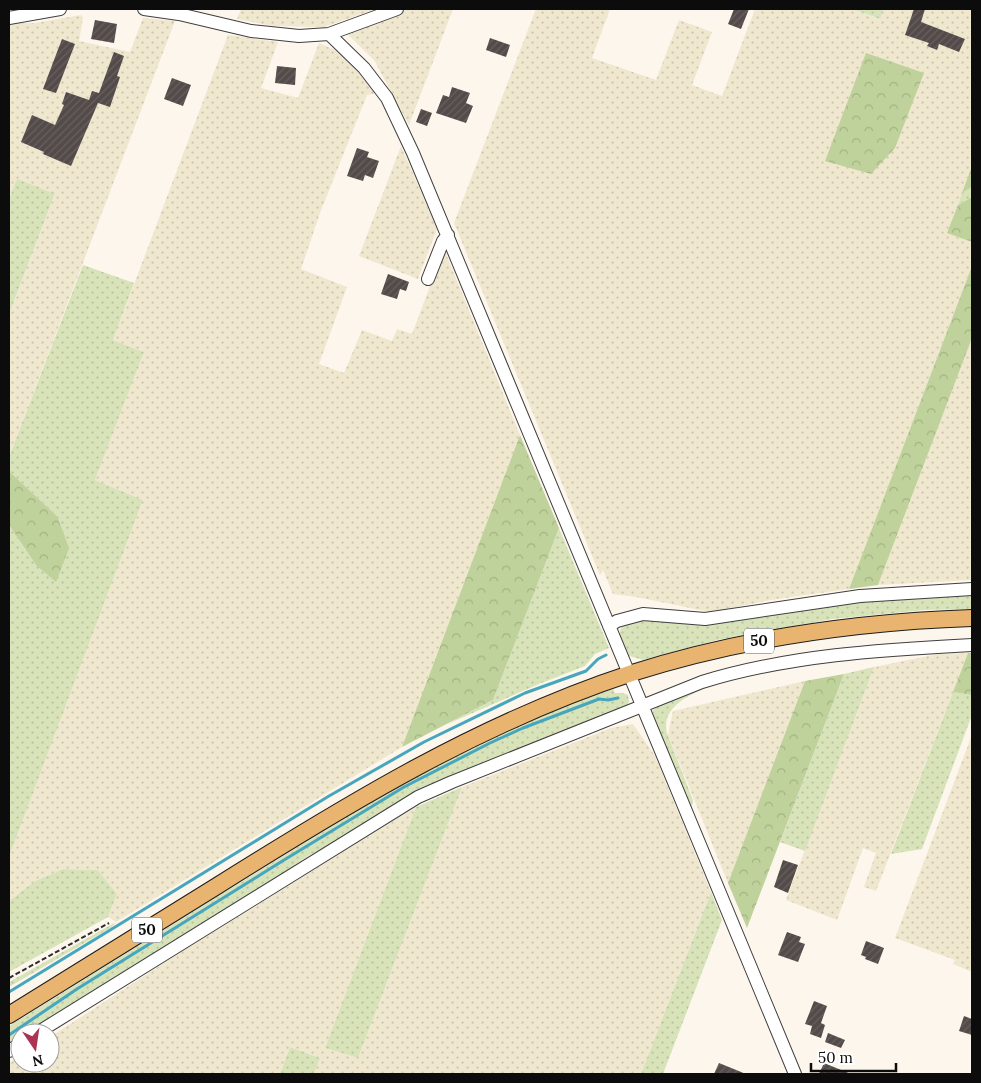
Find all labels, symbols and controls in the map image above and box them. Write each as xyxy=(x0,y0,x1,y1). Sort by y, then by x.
road number: 50 xyxy=(744,628,774,654)
road number: 50 xyxy=(132,918,162,942)
north arrow xyxy=(10,1023,60,1073)
scale bar xyxy=(811,1040,896,1072)
text: 50 m xyxy=(818,1048,853,1067)
text: N xyxy=(30,1051,45,1071)

